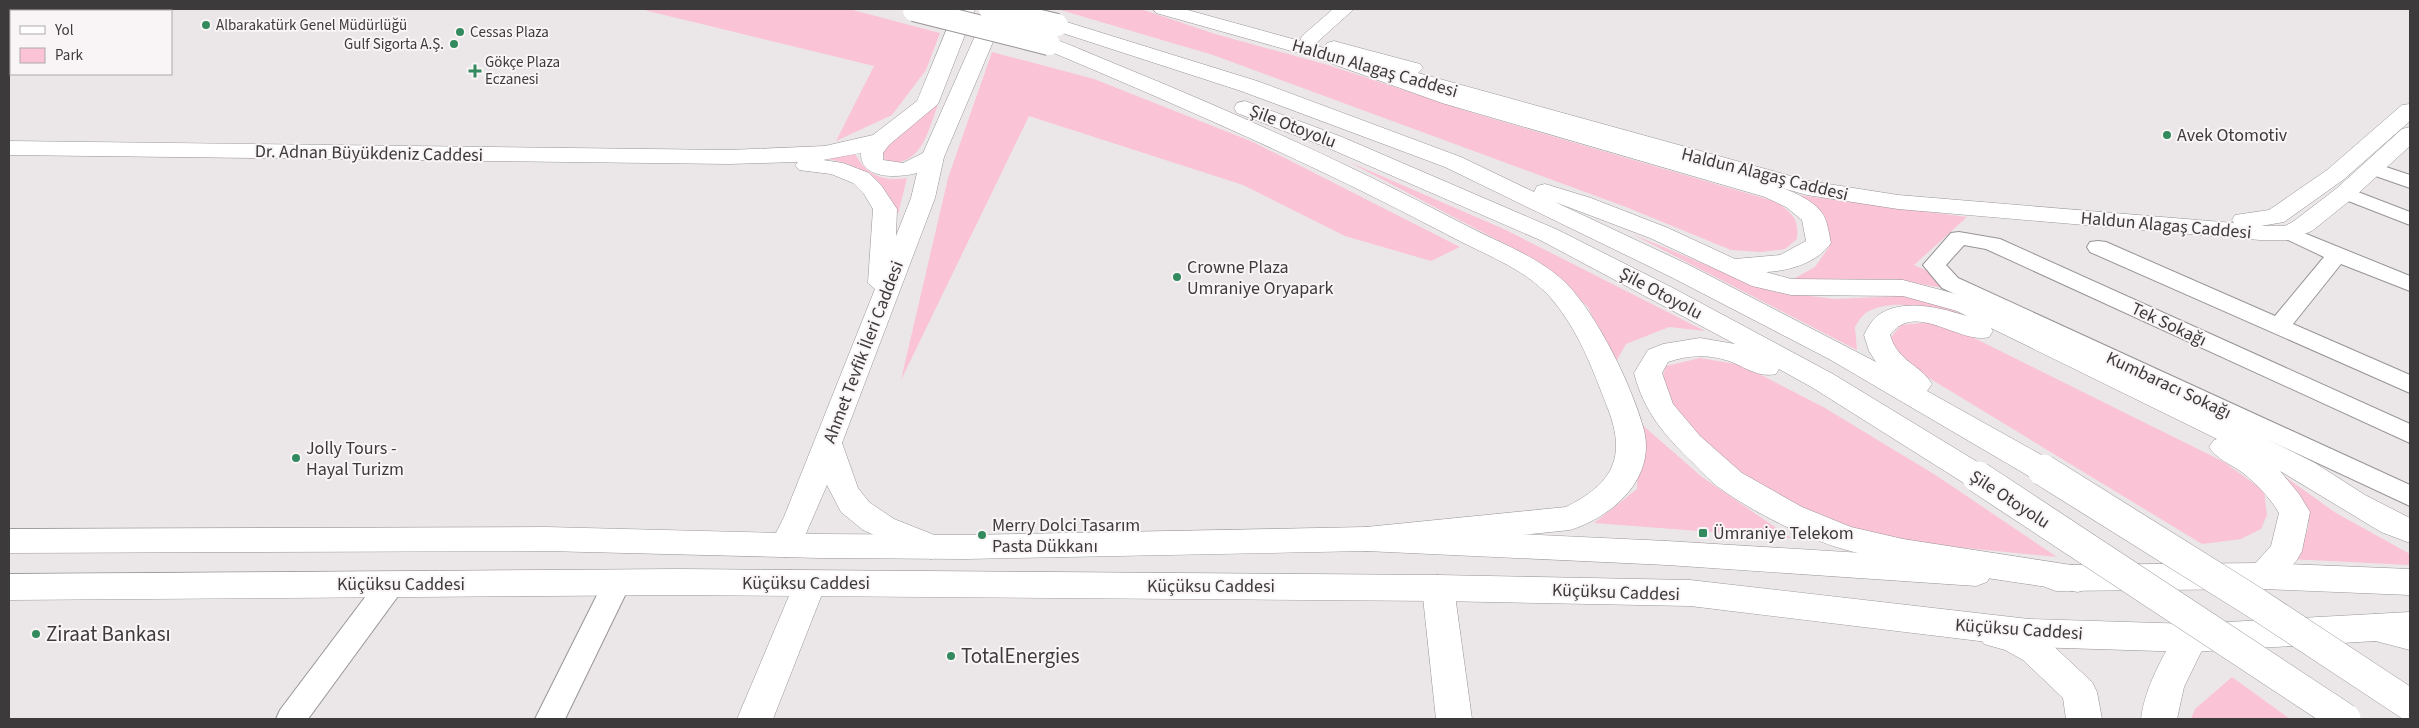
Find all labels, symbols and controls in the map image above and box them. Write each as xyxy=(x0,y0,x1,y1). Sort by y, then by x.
legend xyxy=(10,10,172,75)
place label: Albarakatürk Genel Müdürlüğü xyxy=(216,15,407,36)
marker: Albarakatürk Genel Müdürlüğü xyxy=(200,19,212,31)
text: Yol xyxy=(54,20,74,41)
place label: Cessas Plaza xyxy=(470,22,549,43)
marker: Cessas Plaza xyxy=(454,26,466,38)
street label: Haldun Alagaş Caddesi xyxy=(1289,33,1461,104)
place label: Gulf Sigorta A.Ş. xyxy=(344,34,444,55)
marker: Gulf Sigorta A.Ş. xyxy=(448,38,460,50)
text: Park xyxy=(55,45,84,66)
place label: Gökçe Plaza Eczanesi xyxy=(485,52,560,90)
marker: Gökçe Plaza Eczanesi xyxy=(469,65,481,77)
street label: Şile Otoyolu xyxy=(1246,98,1340,154)
place label: Avek Otomotiv xyxy=(2177,123,2288,148)
marker: Avek Otomotiv xyxy=(2161,129,2173,141)
street label: Dr. Adnan Büyükdeniz Caddesi xyxy=(255,139,483,168)
street label: Haldun Alagaş Caddesi xyxy=(1679,142,1851,207)
street label: Haldun Alagaş Caddesi xyxy=(2080,206,2252,245)
place label: Crowne Plaza Umraniye Oryapark xyxy=(1187,255,1333,301)
street label: Ahmet Tevfik İleri Caddesi xyxy=(817,257,910,447)
street label: Şile Otoyolu xyxy=(1615,261,1707,326)
marker: Crowne Plaza Umraniye Oryapark xyxy=(1171,271,1183,283)
street label: Tek Sokağı xyxy=(2127,296,2211,353)
street label: Kumbaracı Sokağı xyxy=(2102,345,2235,425)
place label: Jolly Tours - Hayal Turizm xyxy=(306,436,404,482)
marker: Jolly Tours - Hayal Turizm xyxy=(290,452,302,464)
street label: Şile Otoyolu xyxy=(1965,464,2055,535)
place label: Merry Dolci Tasarım Pasta Dükkanı xyxy=(992,513,1140,559)
place label: Ümraniye Telekom xyxy=(1713,521,1854,546)
marker: Ümraniye Telekom xyxy=(1697,527,1709,539)
marker: Merry Dolci Tasarım Pasta Dükkanı xyxy=(976,529,988,541)
street label: Küçüksu Caddesi xyxy=(742,571,870,596)
street label: Küçüksu Caddesi xyxy=(337,572,465,597)
street label: Küçüksu Caddesi xyxy=(1147,574,1275,599)
street label: Küçüksu Caddesi xyxy=(1552,578,1680,607)
street label: Küçüksu Caddesi xyxy=(1954,613,2084,646)
place label: Ziraat Bankası xyxy=(46,619,171,649)
marker: Ziraat Bankası xyxy=(30,628,42,640)
place label: TotalEnergies xyxy=(961,641,1080,671)
marker: TotalEnergies xyxy=(945,650,957,662)

